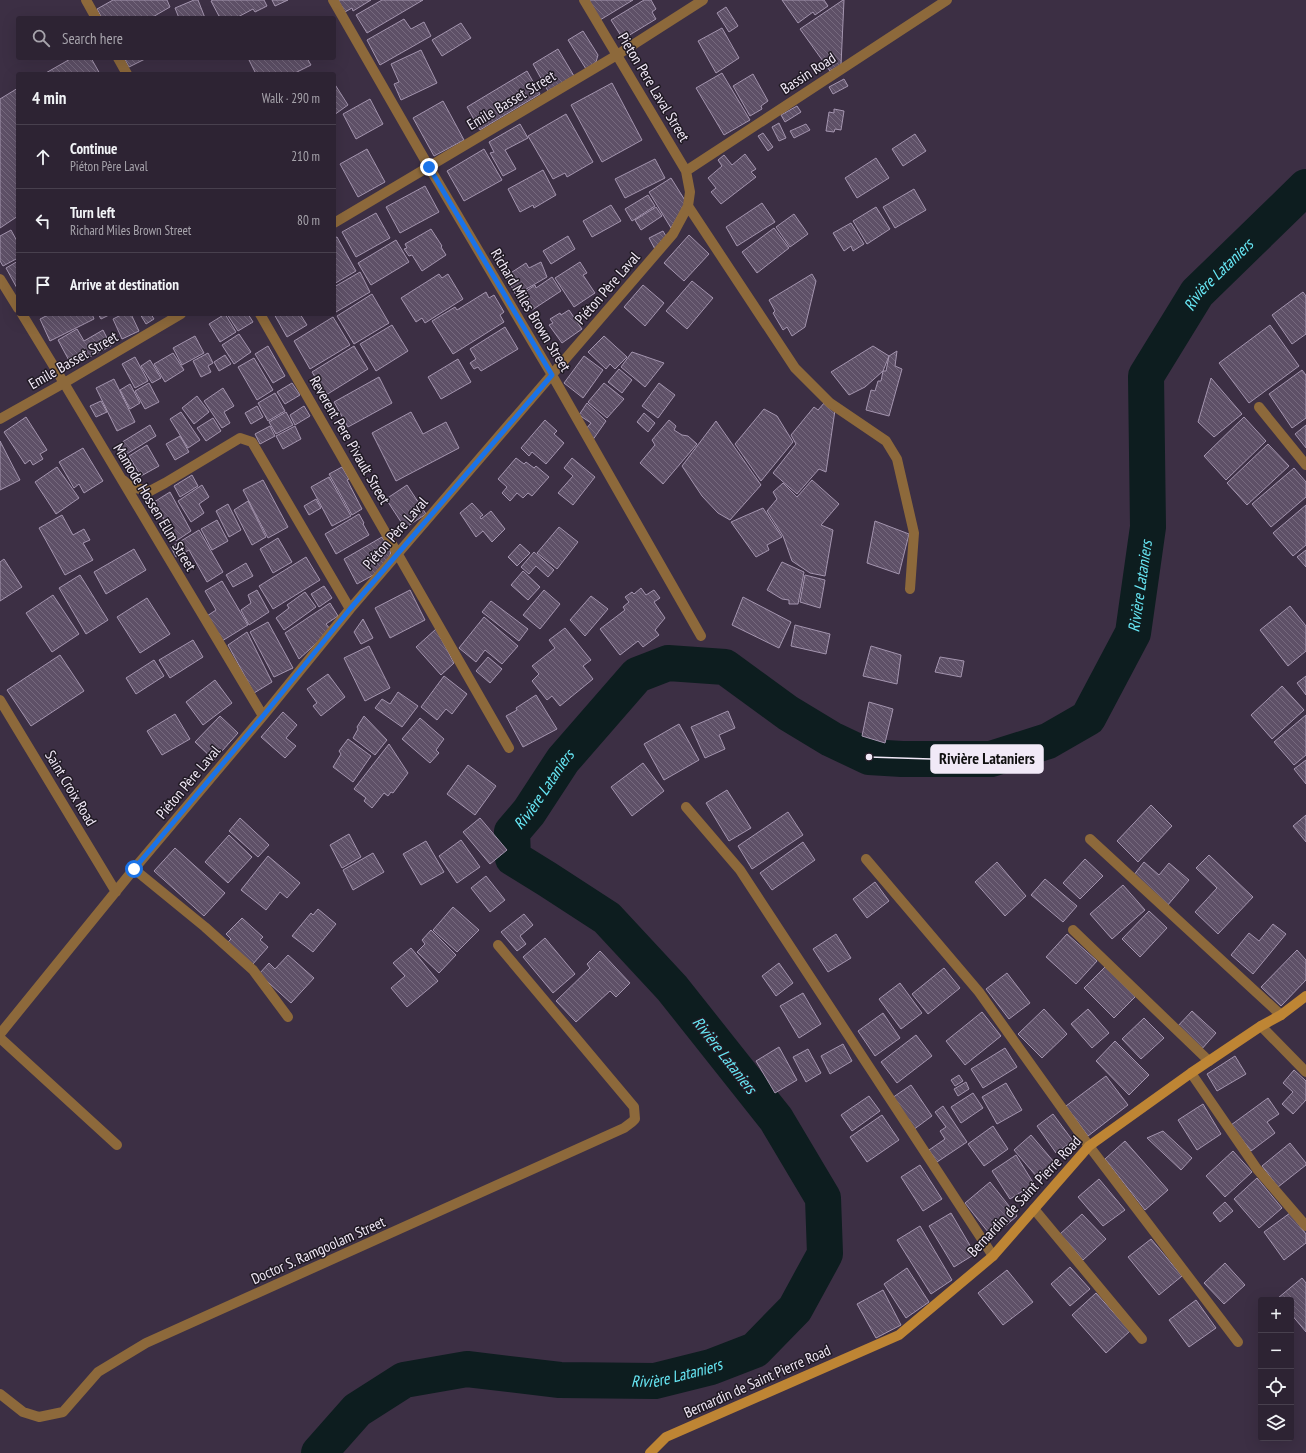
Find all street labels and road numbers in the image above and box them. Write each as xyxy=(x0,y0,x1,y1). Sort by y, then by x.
street label: Pieton Pere Laval Street xyxy=(614,29,694,145)
street label: Bassin Road xyxy=(777,48,839,98)
street label: Emile Basset Street xyxy=(463,66,559,134)
street label: Richard Miles Brown Street xyxy=(487,245,575,375)
street label: Piéton Père Laval xyxy=(570,248,644,328)
street label: Emile Basset Street xyxy=(25,327,121,393)
street label: Reverent Pere Pivault Street xyxy=(306,372,394,508)
street label: Mamode Hossen Ellm Street xyxy=(109,440,201,574)
street label: Piéton Père Laval xyxy=(358,493,432,573)
street label: Piéton Père Laval xyxy=(152,741,224,823)
street label: Saint Croix Road xyxy=(41,747,101,829)
street label: Bernardin de Saint Pierre Road xyxy=(963,1132,1085,1260)
street label: Doctor S. Ramgoolam Street xyxy=(248,1212,388,1288)
street label: Bernardin de Saint Pierre Road xyxy=(681,1340,833,1422)

